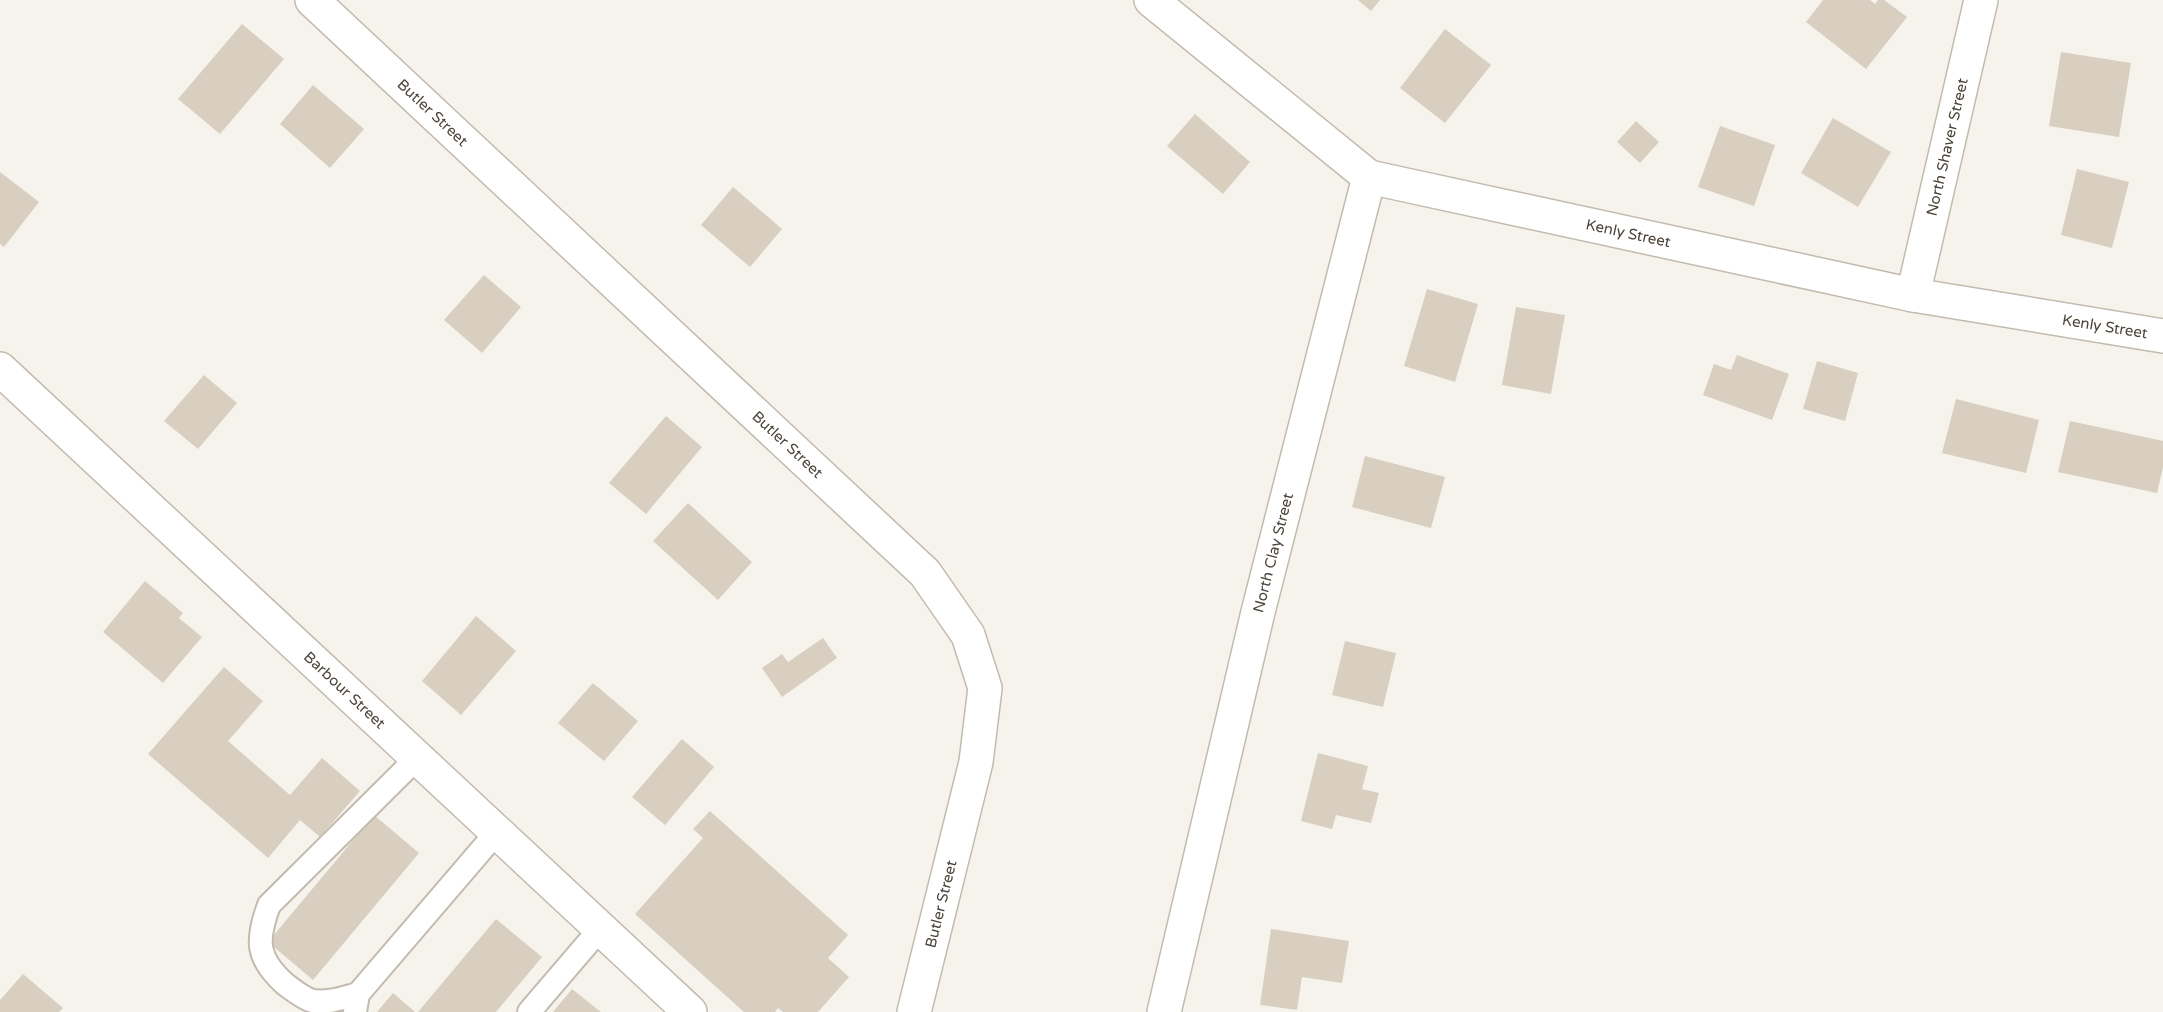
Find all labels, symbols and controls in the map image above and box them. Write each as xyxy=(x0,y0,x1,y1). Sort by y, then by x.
street label: Butler Street xyxy=(394,75,472,150)
street label: North Shaver Street xyxy=(1923,76,1972,218)
street label: Kenly Street xyxy=(1584,215,1673,251)
street label: Kenly Street xyxy=(2061,311,2149,342)
street label: Butler Street xyxy=(749,407,827,482)
street label: North Clay Street xyxy=(1249,491,1297,615)
street label: Barbour Street xyxy=(300,648,389,733)
street label: Butler Street xyxy=(921,858,961,950)

